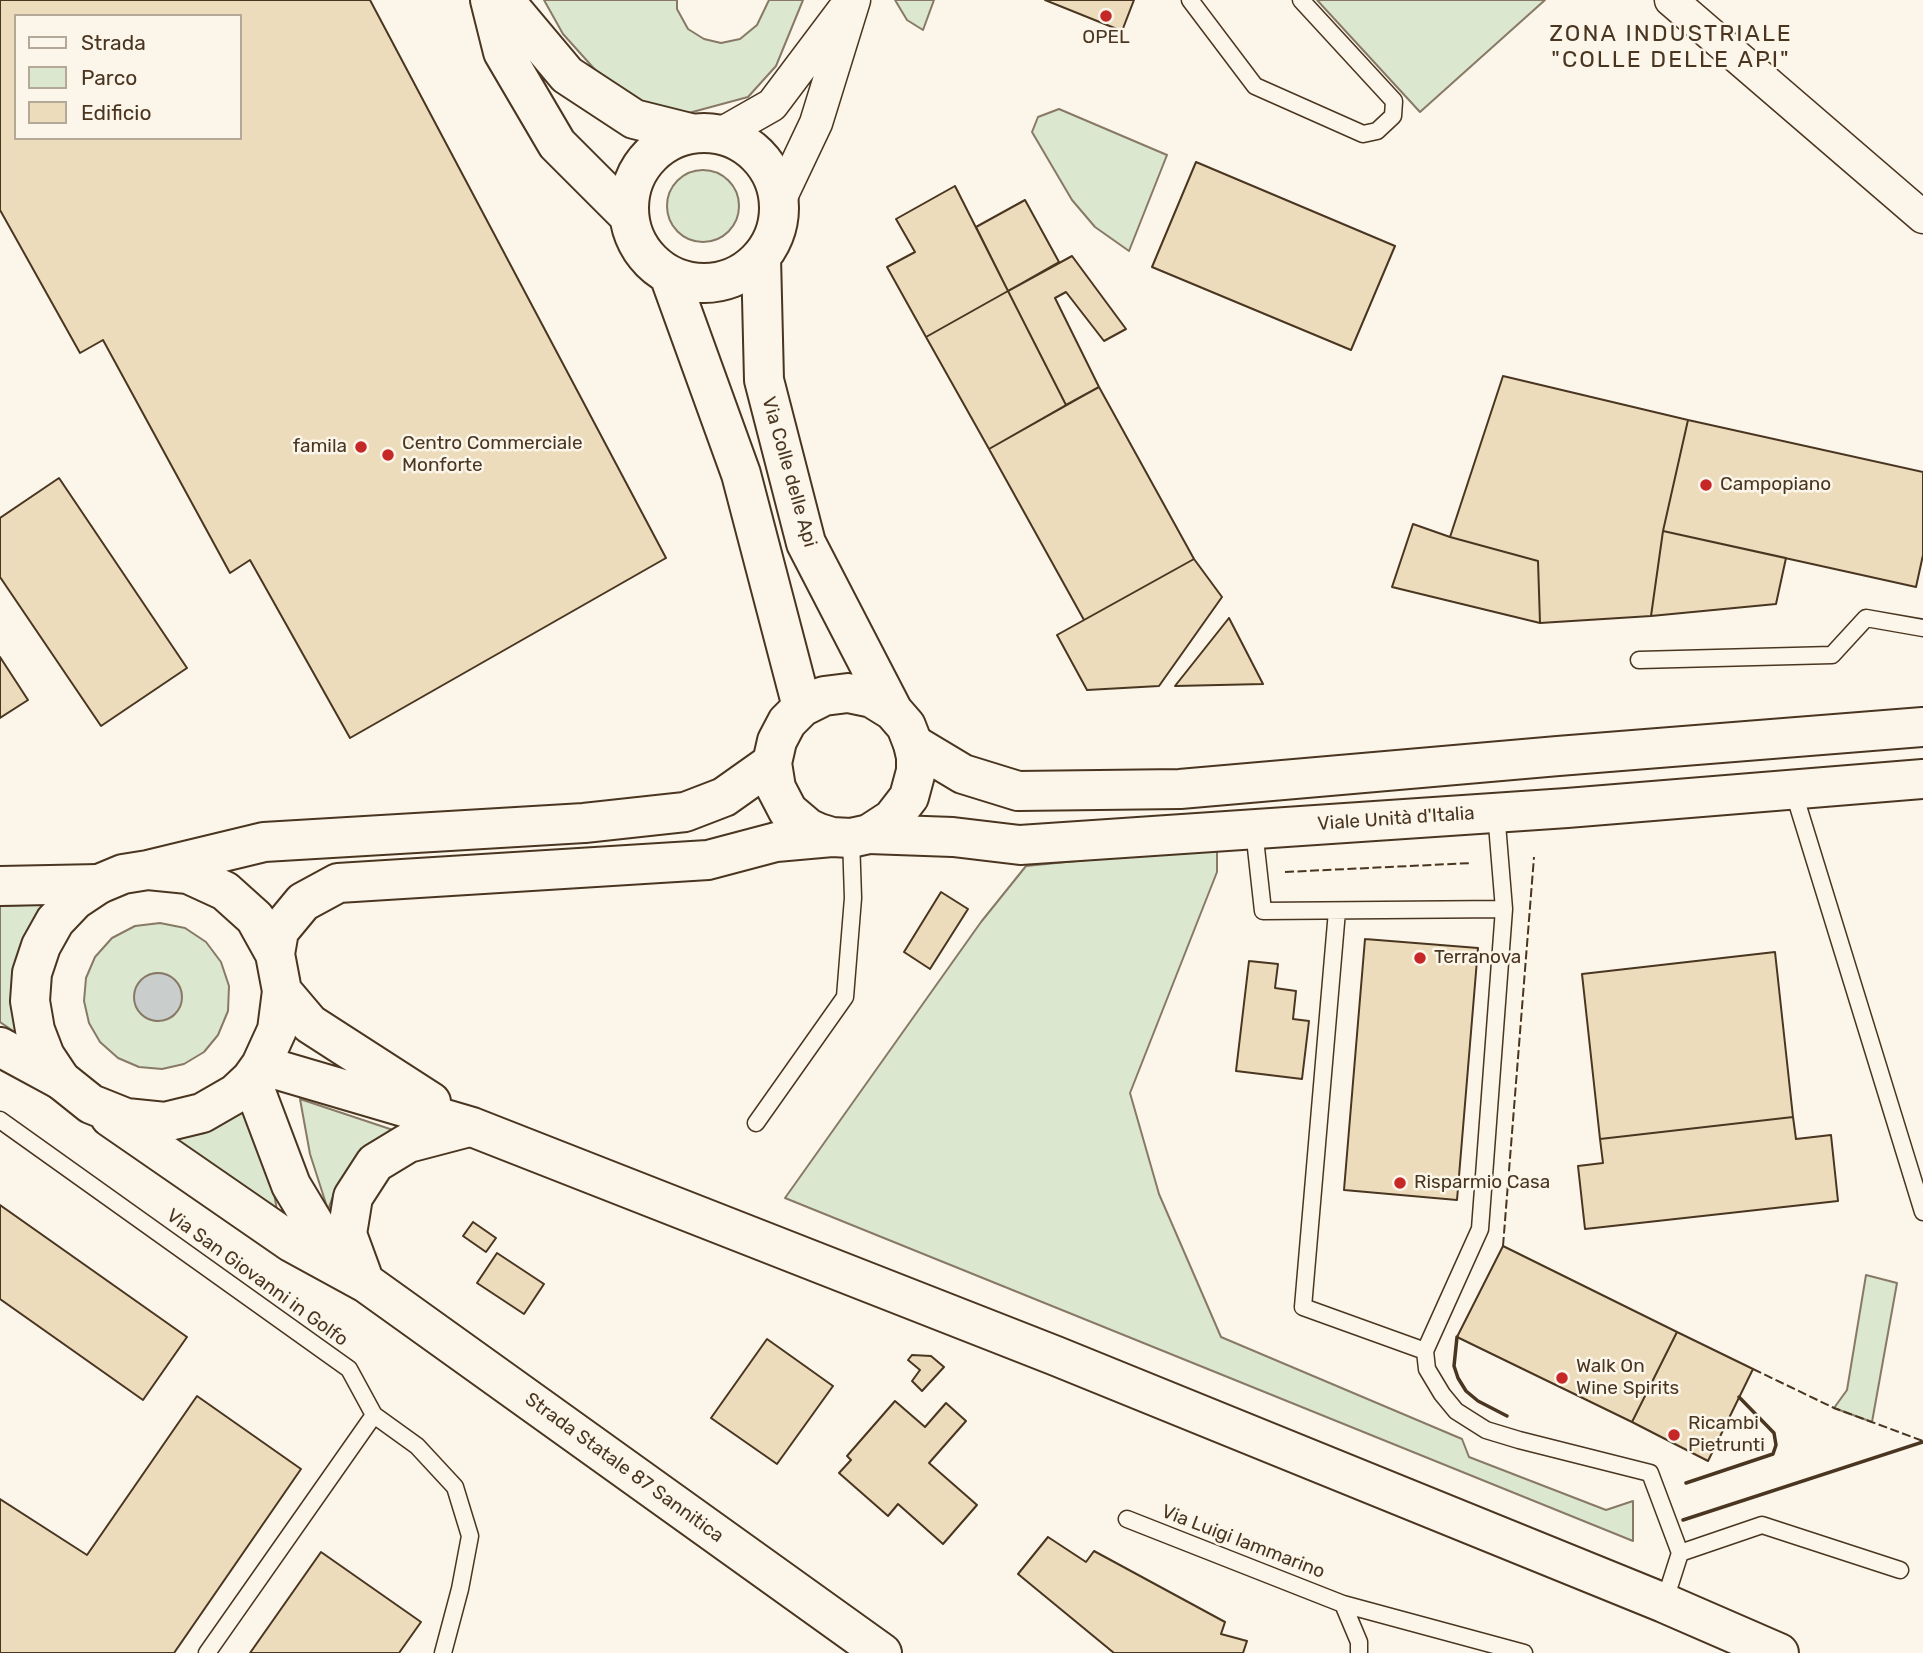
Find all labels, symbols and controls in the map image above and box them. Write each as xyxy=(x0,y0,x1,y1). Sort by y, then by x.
marker: OPEL xyxy=(1098,8,1114,24)
legend xyxy=(14,14,242,140)
district label: ZONA INDUSTRIALE "COLLE DELLE API" xyxy=(1551,20,1791,74)
place label: OPEL xyxy=(1082,27,1130,49)
text: Strada xyxy=(81,30,146,55)
text: Parco xyxy=(81,65,137,90)
text: Edificio xyxy=(81,100,151,125)
street label: Via Colle delle Api xyxy=(757,394,821,550)
place label: Centro Commerciale Monforte xyxy=(402,433,583,477)
place label: famila xyxy=(293,436,347,458)
marker: famila xyxy=(353,439,369,455)
marker: Centro Commerciale Monforte xyxy=(380,447,396,463)
place label: Campopiano xyxy=(1720,474,1831,496)
marker: Campopiano xyxy=(1698,477,1714,493)
street label: Viale Unità d'Italia xyxy=(1317,802,1475,836)
place label: Terranova xyxy=(1434,947,1521,969)
marker: Terranova xyxy=(1412,950,1428,966)
place label: Risparmio Casa xyxy=(1414,1172,1550,1194)
marker: Risparmio Casa xyxy=(1392,1175,1408,1191)
street label: Via San Giovanni in Golfo xyxy=(162,1204,352,1352)
place label: Walk On Wine Spirits xyxy=(1576,1356,1679,1400)
marker: Walk On Wine Spirits xyxy=(1554,1370,1570,1386)
street label: Strada Statale 87 Sannitica xyxy=(520,1388,728,1548)
place label: Ricambi Pietrunti xyxy=(1688,1413,1765,1457)
marker: Ricambi Pietrunti xyxy=(1666,1427,1682,1443)
street label: Via Luigi Iammarino xyxy=(1158,1500,1328,1584)

